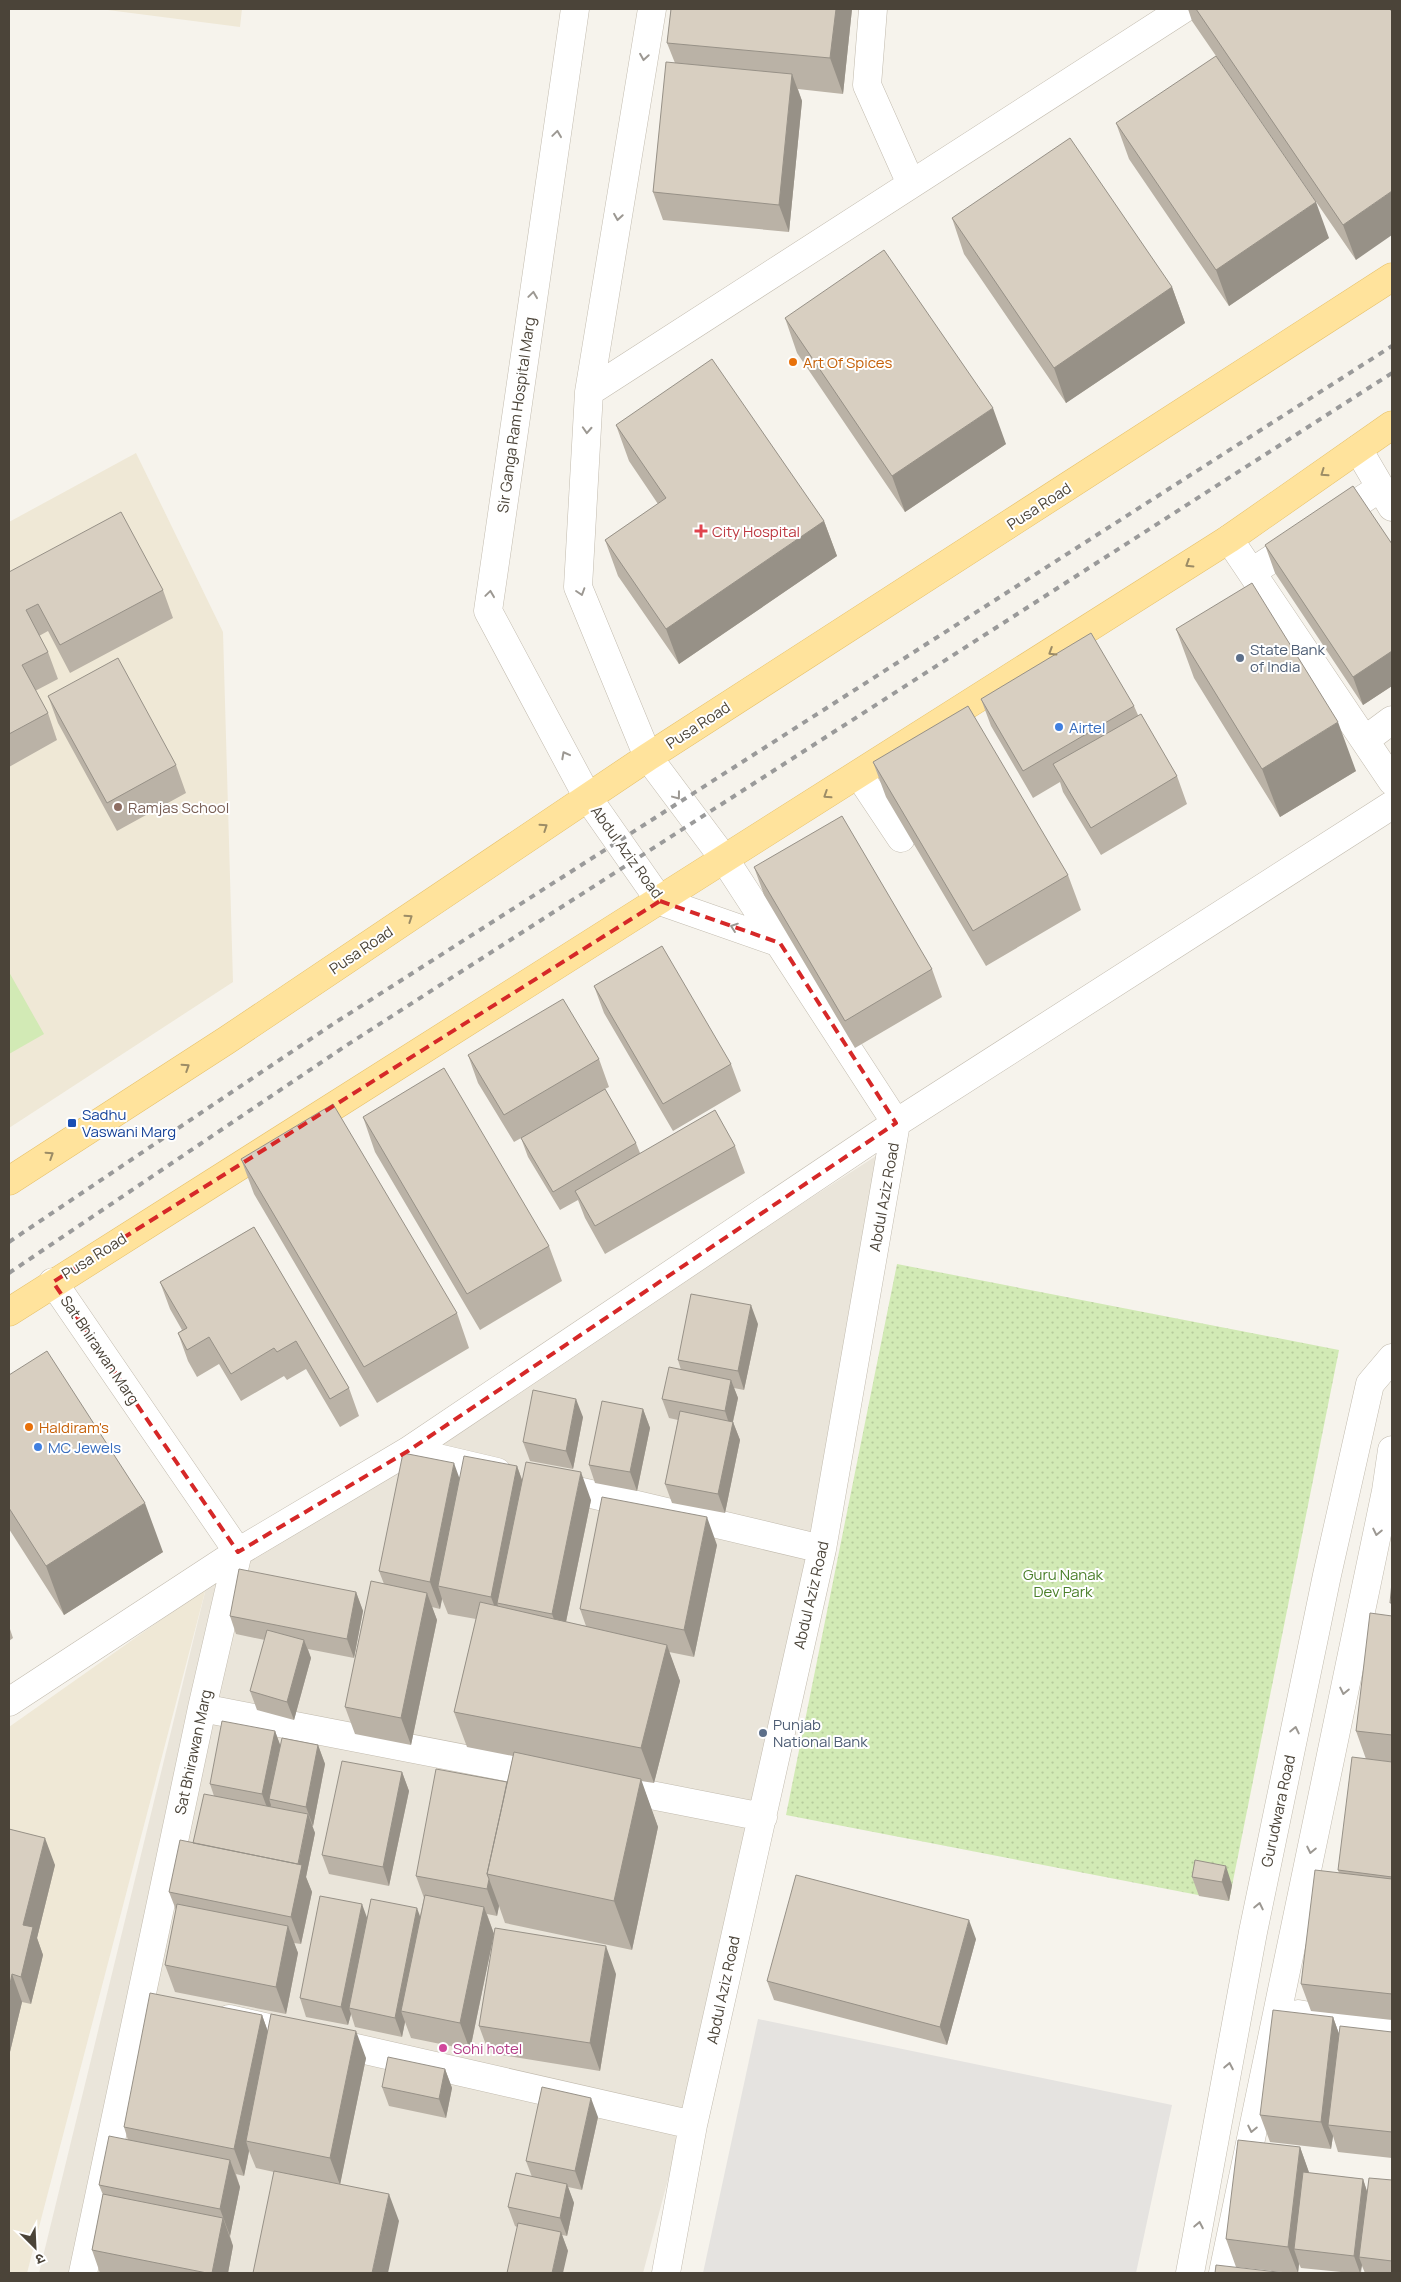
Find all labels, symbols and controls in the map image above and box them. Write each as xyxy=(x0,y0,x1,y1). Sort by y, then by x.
one-way arrow xyxy=(639,53,650,61)
one-way arrow xyxy=(551,130,561,138)
one-way arrow xyxy=(613,213,623,222)
one-way arrow xyxy=(528,290,538,299)
street label: Sir Ganga Ram Hospital Marg xyxy=(492,316,540,514)
place label: Art Of Spices xyxy=(803,352,893,373)
marker: Art Of Spices xyxy=(787,356,799,368)
one-way arrow xyxy=(581,426,592,434)
one-way arrow xyxy=(1320,467,1329,476)
street label: Pusa Road xyxy=(1003,477,1075,535)
place label: City Hospital xyxy=(712,521,800,542)
marker: City Hospital xyxy=(694,524,708,538)
one-way arrow xyxy=(1186,558,1195,568)
one-way arrow xyxy=(576,587,586,595)
one-way arrow xyxy=(485,590,495,599)
place label: State Bank of India xyxy=(1250,639,1325,677)
one-way arrow xyxy=(1049,645,1058,655)
marker: State Bank of India xyxy=(1234,652,1246,664)
street label: Pusa Road xyxy=(662,696,734,754)
place label: Airtel xyxy=(1069,717,1105,738)
marker: Airtel xyxy=(1053,721,1065,733)
one-way arrow xyxy=(561,751,571,760)
one-way arrow xyxy=(823,789,832,798)
one-way arrow xyxy=(672,790,680,799)
place label: Ramjas School xyxy=(128,797,229,818)
marker: Ramjas School xyxy=(112,801,124,813)
street label: Abdul Aziz Road xyxy=(586,801,668,903)
one-way arrow xyxy=(538,824,547,833)
one-way arrow xyxy=(403,915,413,924)
street label: Pusa Road xyxy=(325,921,397,979)
one-way arrow xyxy=(730,923,739,933)
one-way arrow xyxy=(181,1063,190,1073)
place label: Sadhu Vaswani Marg xyxy=(82,1104,176,1142)
marker: Sadhu Vaswani Marg xyxy=(66,1117,78,1129)
street label: Abdul Aziz Road xyxy=(864,1141,904,1253)
one-way arrow xyxy=(44,1151,53,1161)
street label: Pusa Road xyxy=(58,1228,130,1284)
street label: Sat Bhirawan Marg xyxy=(56,1291,144,1409)
place label: Haldiram's xyxy=(39,1417,109,1438)
marker: Haldiram's xyxy=(23,1421,35,1433)
place label: MC Jewels xyxy=(48,1437,121,1458)
marker: MC Jewels xyxy=(32,1441,44,1453)
one-way arrow xyxy=(1372,1528,1383,1537)
street label: Abdul Aziz Road xyxy=(788,1539,834,1651)
park label: Guru Nanak Dev Park xyxy=(1023,1564,1104,1602)
street label: Sat Bhirawan Marg xyxy=(169,1687,217,1817)
one-way arrow xyxy=(1339,1687,1350,1696)
place label: Punjab National Bank xyxy=(773,1714,868,1752)
one-way arrow xyxy=(1289,1725,1300,1734)
marker: Punjab National Bank xyxy=(757,1727,769,1739)
street label: Gurudwara Road xyxy=(1256,1753,1300,1869)
one-way arrow xyxy=(1306,1846,1317,1855)
one-way arrow xyxy=(1253,1901,1264,1910)
street label: Abdul Aziz Road xyxy=(701,1934,745,2046)
place label: Sohi hotel xyxy=(453,2038,522,2059)
marker: Sohi hotel xyxy=(437,2042,449,2054)
one-way arrow xyxy=(1223,2061,1233,2070)
one-way arrow xyxy=(1248,2125,1258,2134)
one-way arrow xyxy=(1193,2221,1204,2230)
north arrow xyxy=(10,2222,60,2272)
text: उ xyxy=(32,2249,48,2270)

